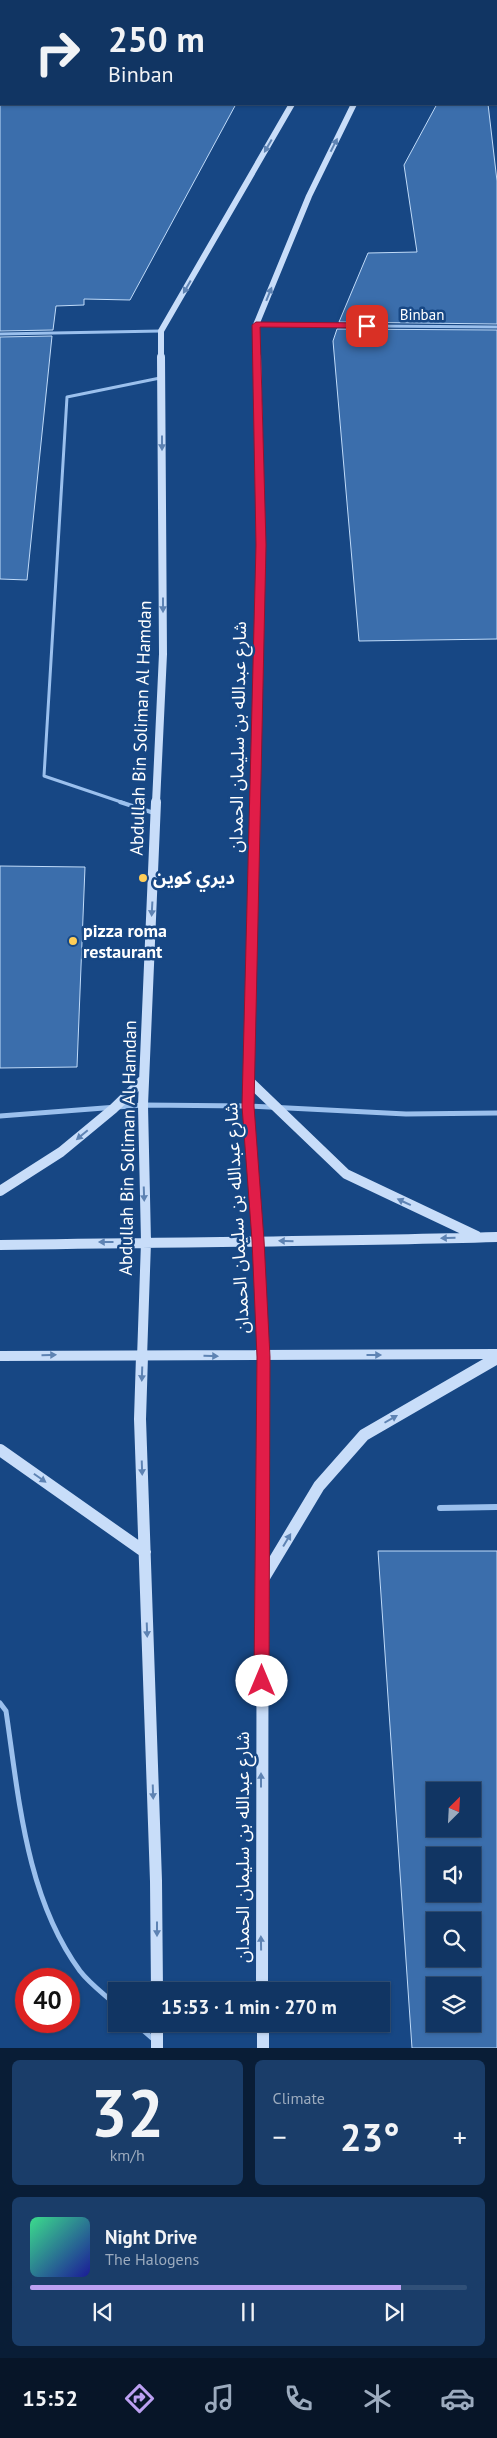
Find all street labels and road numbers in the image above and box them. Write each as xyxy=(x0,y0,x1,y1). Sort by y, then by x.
street label: Binban xyxy=(400,305,444,324)
street label: Abdullah Bin Soliman Al Hamdan xyxy=(125,600,156,856)
street label: شارع عبدالله بن سليمان الحمدان xyxy=(224,621,254,853)
street label: Abdullah Bin Soliman Al Hamdan xyxy=(114,1020,141,1276)
street label: شارع عبدالله بن سليمان الحمدان xyxy=(219,1102,257,1334)
street label: شارع عبدالله بن سليمان الحمدان xyxy=(231,1731,257,1963)

